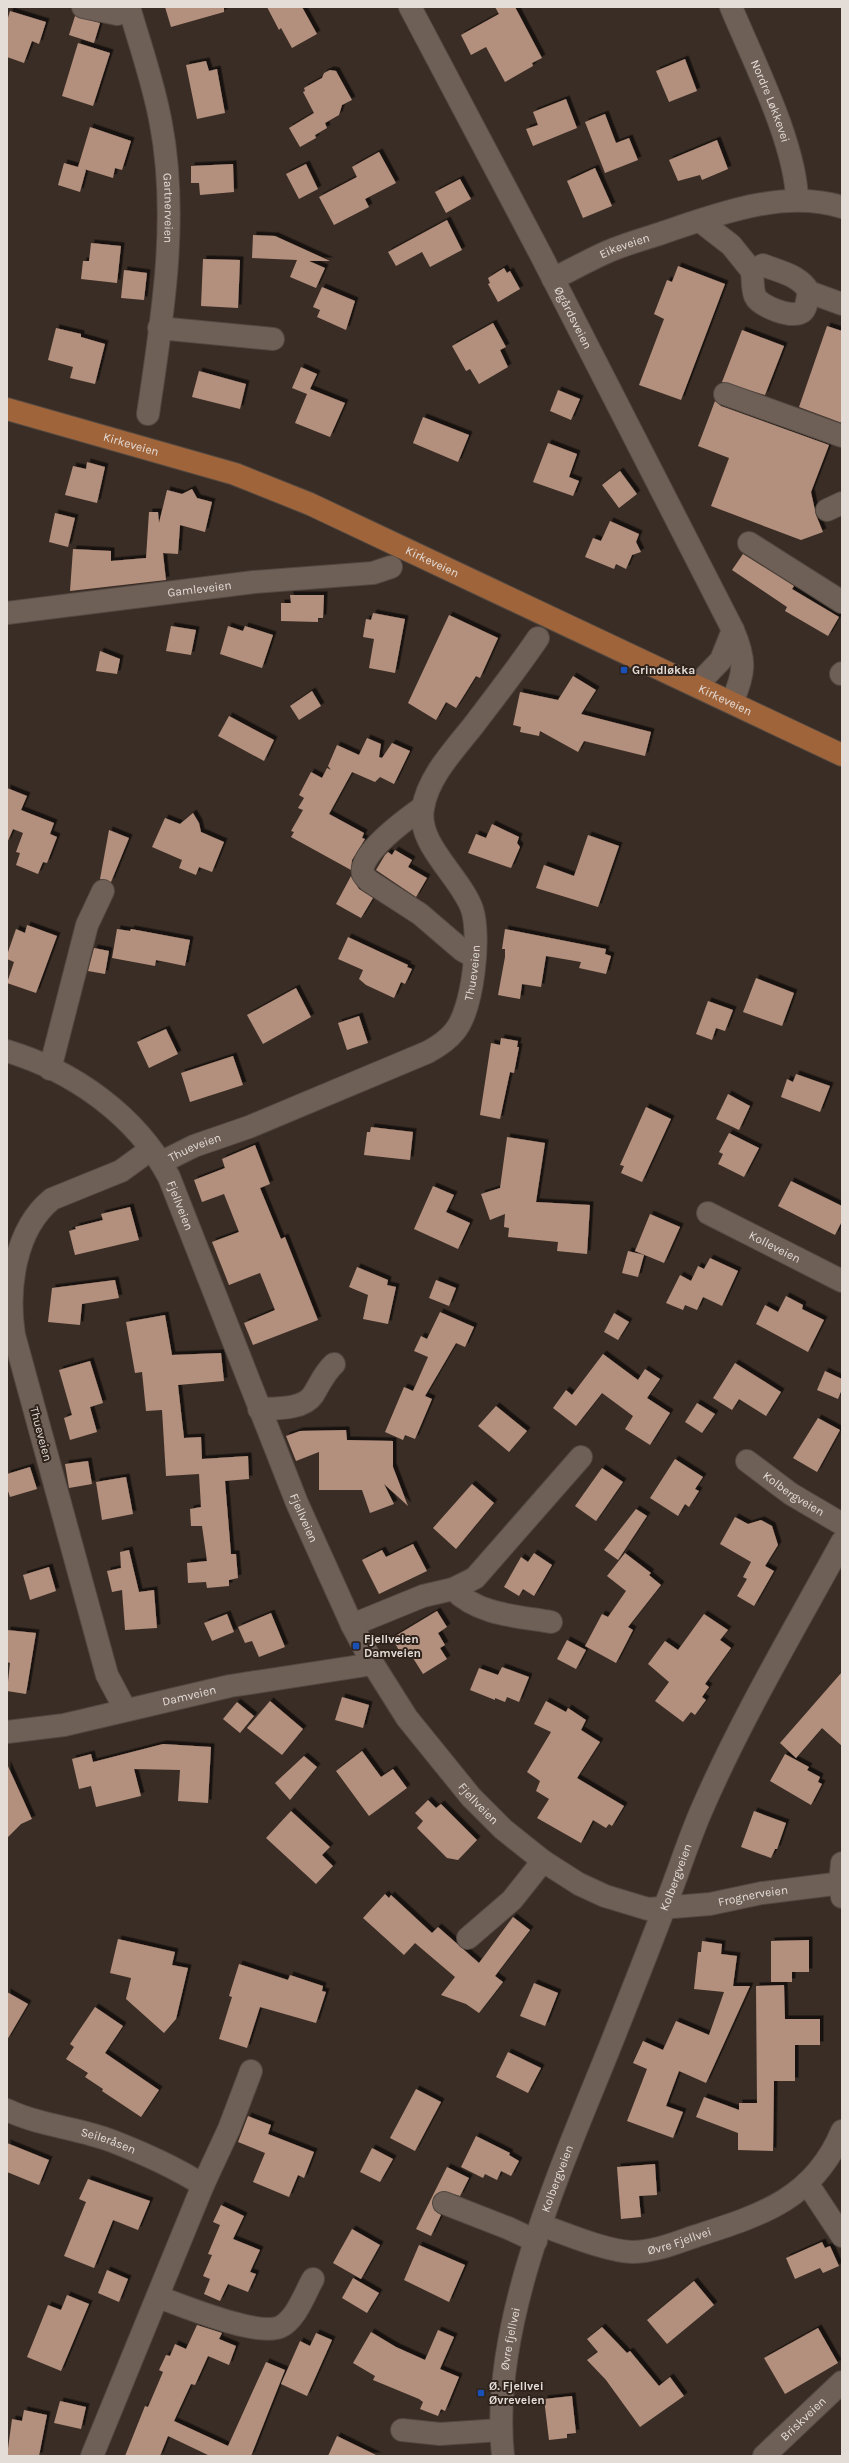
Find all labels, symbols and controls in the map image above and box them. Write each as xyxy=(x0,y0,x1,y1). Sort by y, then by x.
street label: Nordre Løkkevei xyxy=(748,58,793,144)
street label: Gartnerveien xyxy=(160,173,176,244)
street label: Eikeveien xyxy=(597,230,651,261)
street label: Øgårdsveien xyxy=(551,284,595,351)
street label: Kirkeveien xyxy=(102,430,161,459)
street label: Kirkeveien xyxy=(403,543,461,580)
street label: Gamleveien xyxy=(167,578,232,600)
place label: Grindløkka xyxy=(632,663,695,677)
marker: Grindløkka xyxy=(619,665,629,675)
street label: Kirkeveien xyxy=(696,681,754,718)
street label: Thueveien xyxy=(461,945,483,1002)
street label: Thueveien xyxy=(166,1130,223,1165)
street label: Fjellveien xyxy=(164,1179,196,1232)
street label: Kolleveien xyxy=(747,1228,803,1266)
street label: Thueveien xyxy=(27,1405,55,1463)
street label: Kolbergveien xyxy=(760,1468,827,1519)
street label: Fjellveien xyxy=(287,1491,321,1545)
place label: Fjellveien Damveien xyxy=(364,1632,421,1660)
marker: Fjellveien Damveien xyxy=(351,1641,361,1651)
street label: Damveien xyxy=(161,1682,218,1709)
street label: Fjellveien xyxy=(455,1780,501,1827)
street label: Kolbergveien xyxy=(657,1842,695,1913)
street label: Frognerveien xyxy=(717,1883,789,1909)
street label: Seileråsen xyxy=(79,2125,138,2157)
street label: Kolbergveien xyxy=(538,2143,576,2214)
street label: Øvre Fjellvei xyxy=(646,2225,713,2258)
street label: Øvre fjellvei xyxy=(498,2306,523,2371)
place label: Ø. Fjellvei Øvreveien xyxy=(489,2379,545,2407)
marker: Ø. Fjellvei Øvreveien xyxy=(476,2388,486,2398)
street label: Briskveien xyxy=(777,2394,829,2444)

